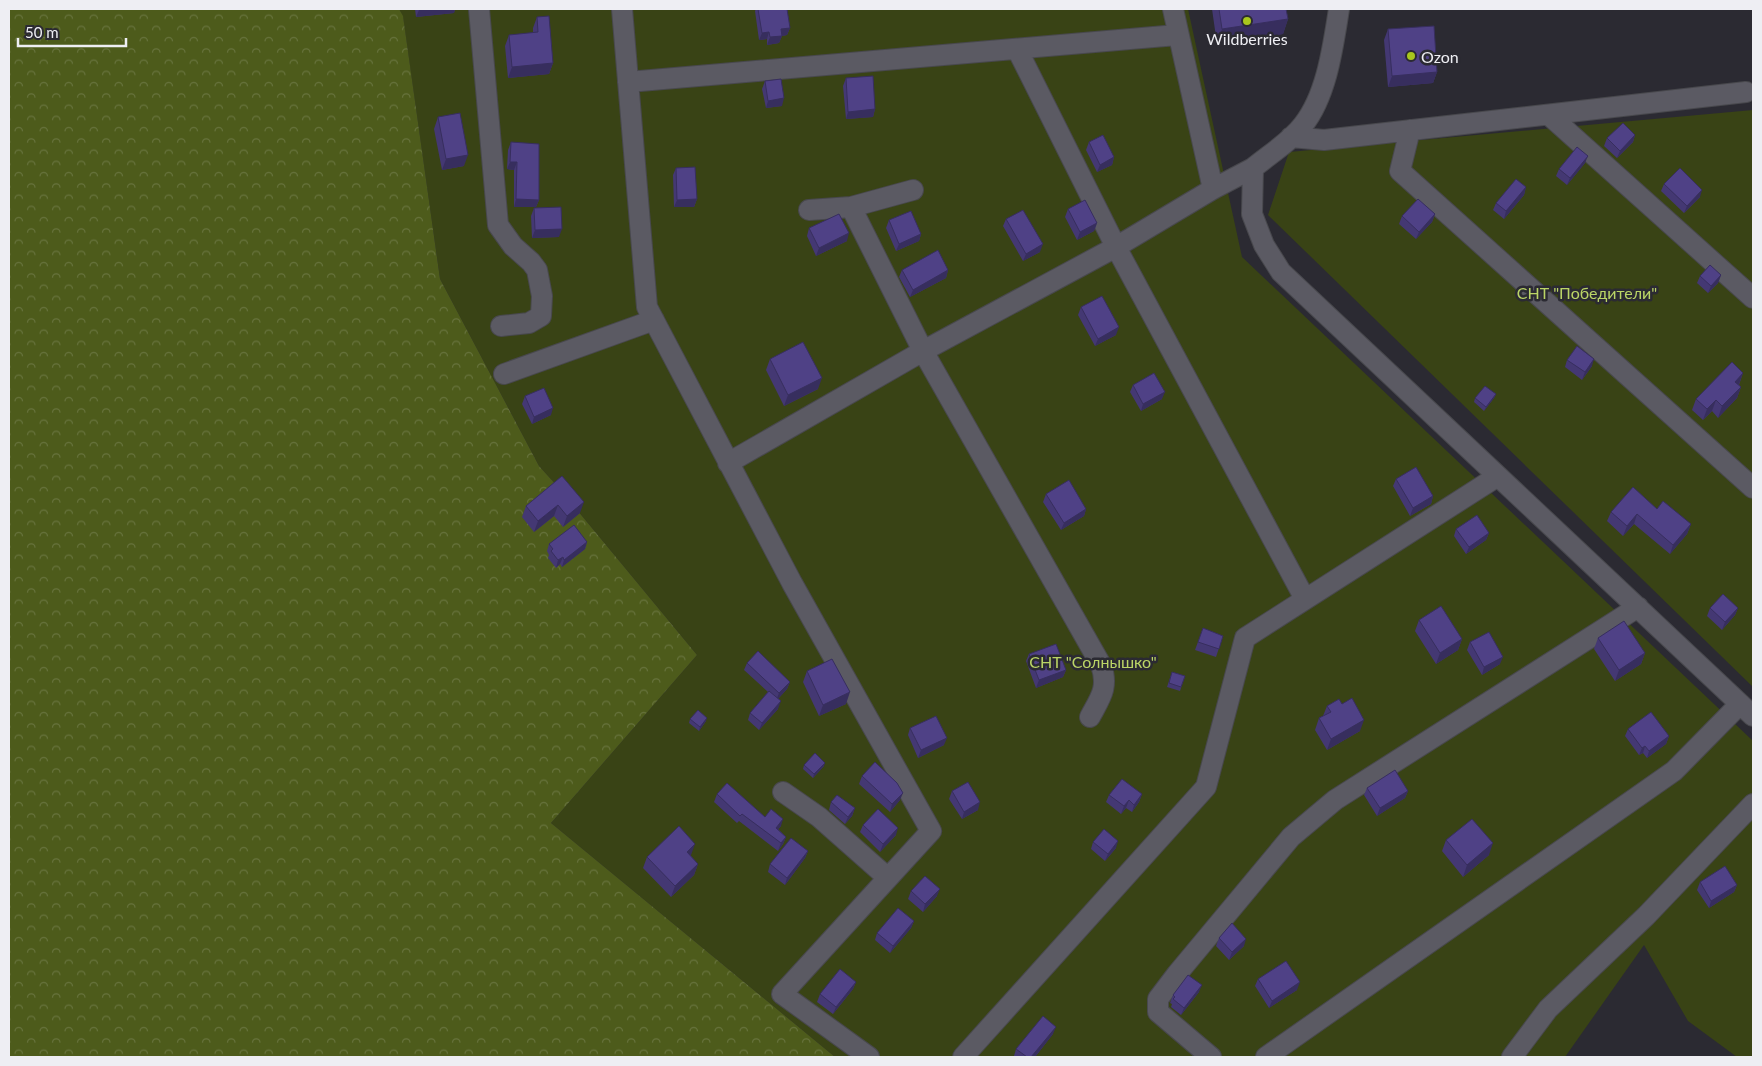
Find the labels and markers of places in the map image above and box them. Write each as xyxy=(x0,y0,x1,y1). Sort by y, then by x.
marker: Wildberries xyxy=(1241,15,1253,27)
place label: Wildberries xyxy=(1206,29,1288,48)
place label: Ozon xyxy=(1421,47,1459,66)
marker: Ozon xyxy=(1405,50,1417,62)

